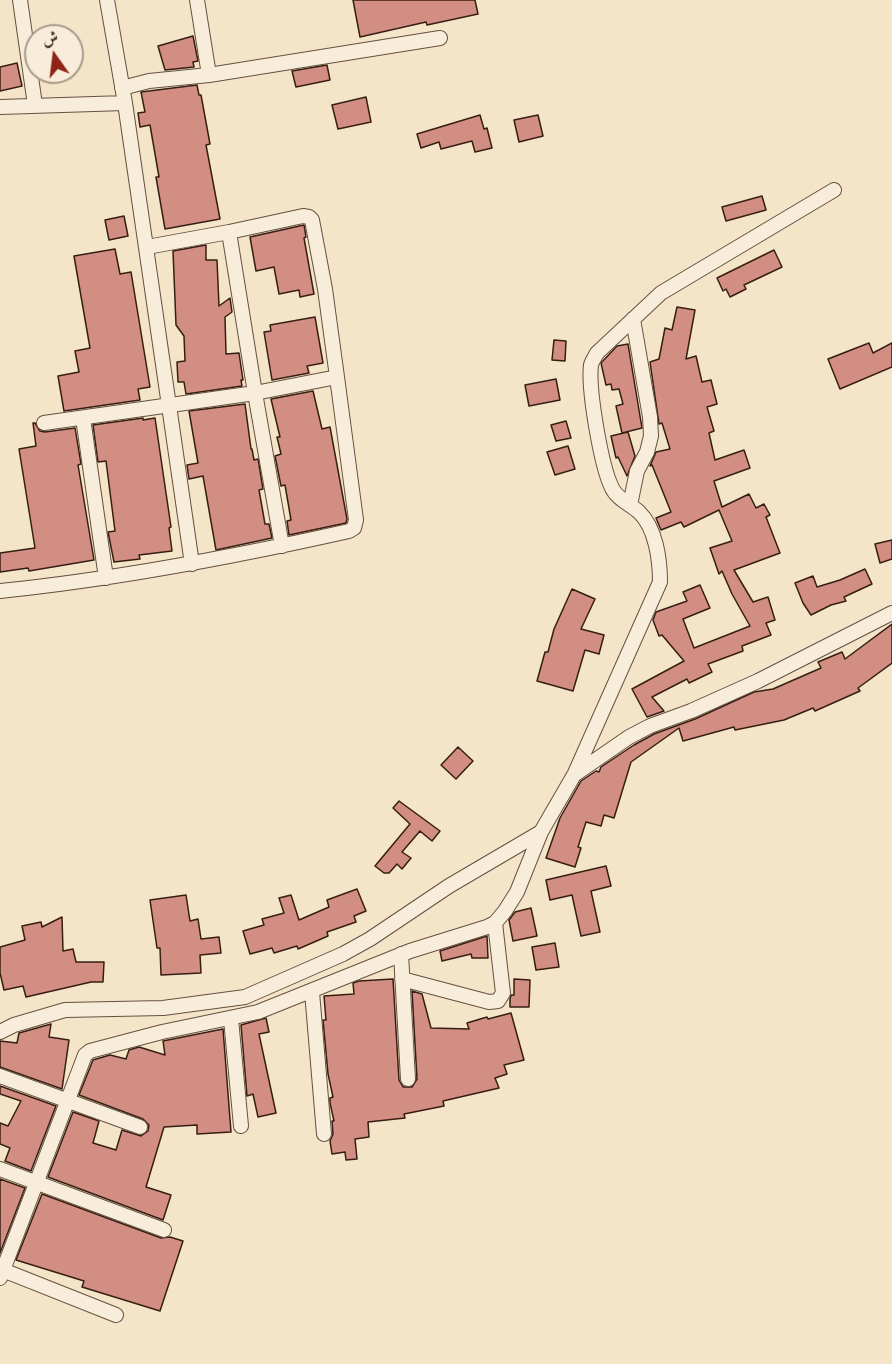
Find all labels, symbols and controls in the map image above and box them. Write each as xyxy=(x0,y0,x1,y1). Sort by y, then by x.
north arrow xyxy=(24,24,84,84)
text: ش xyxy=(40,27,60,49)

